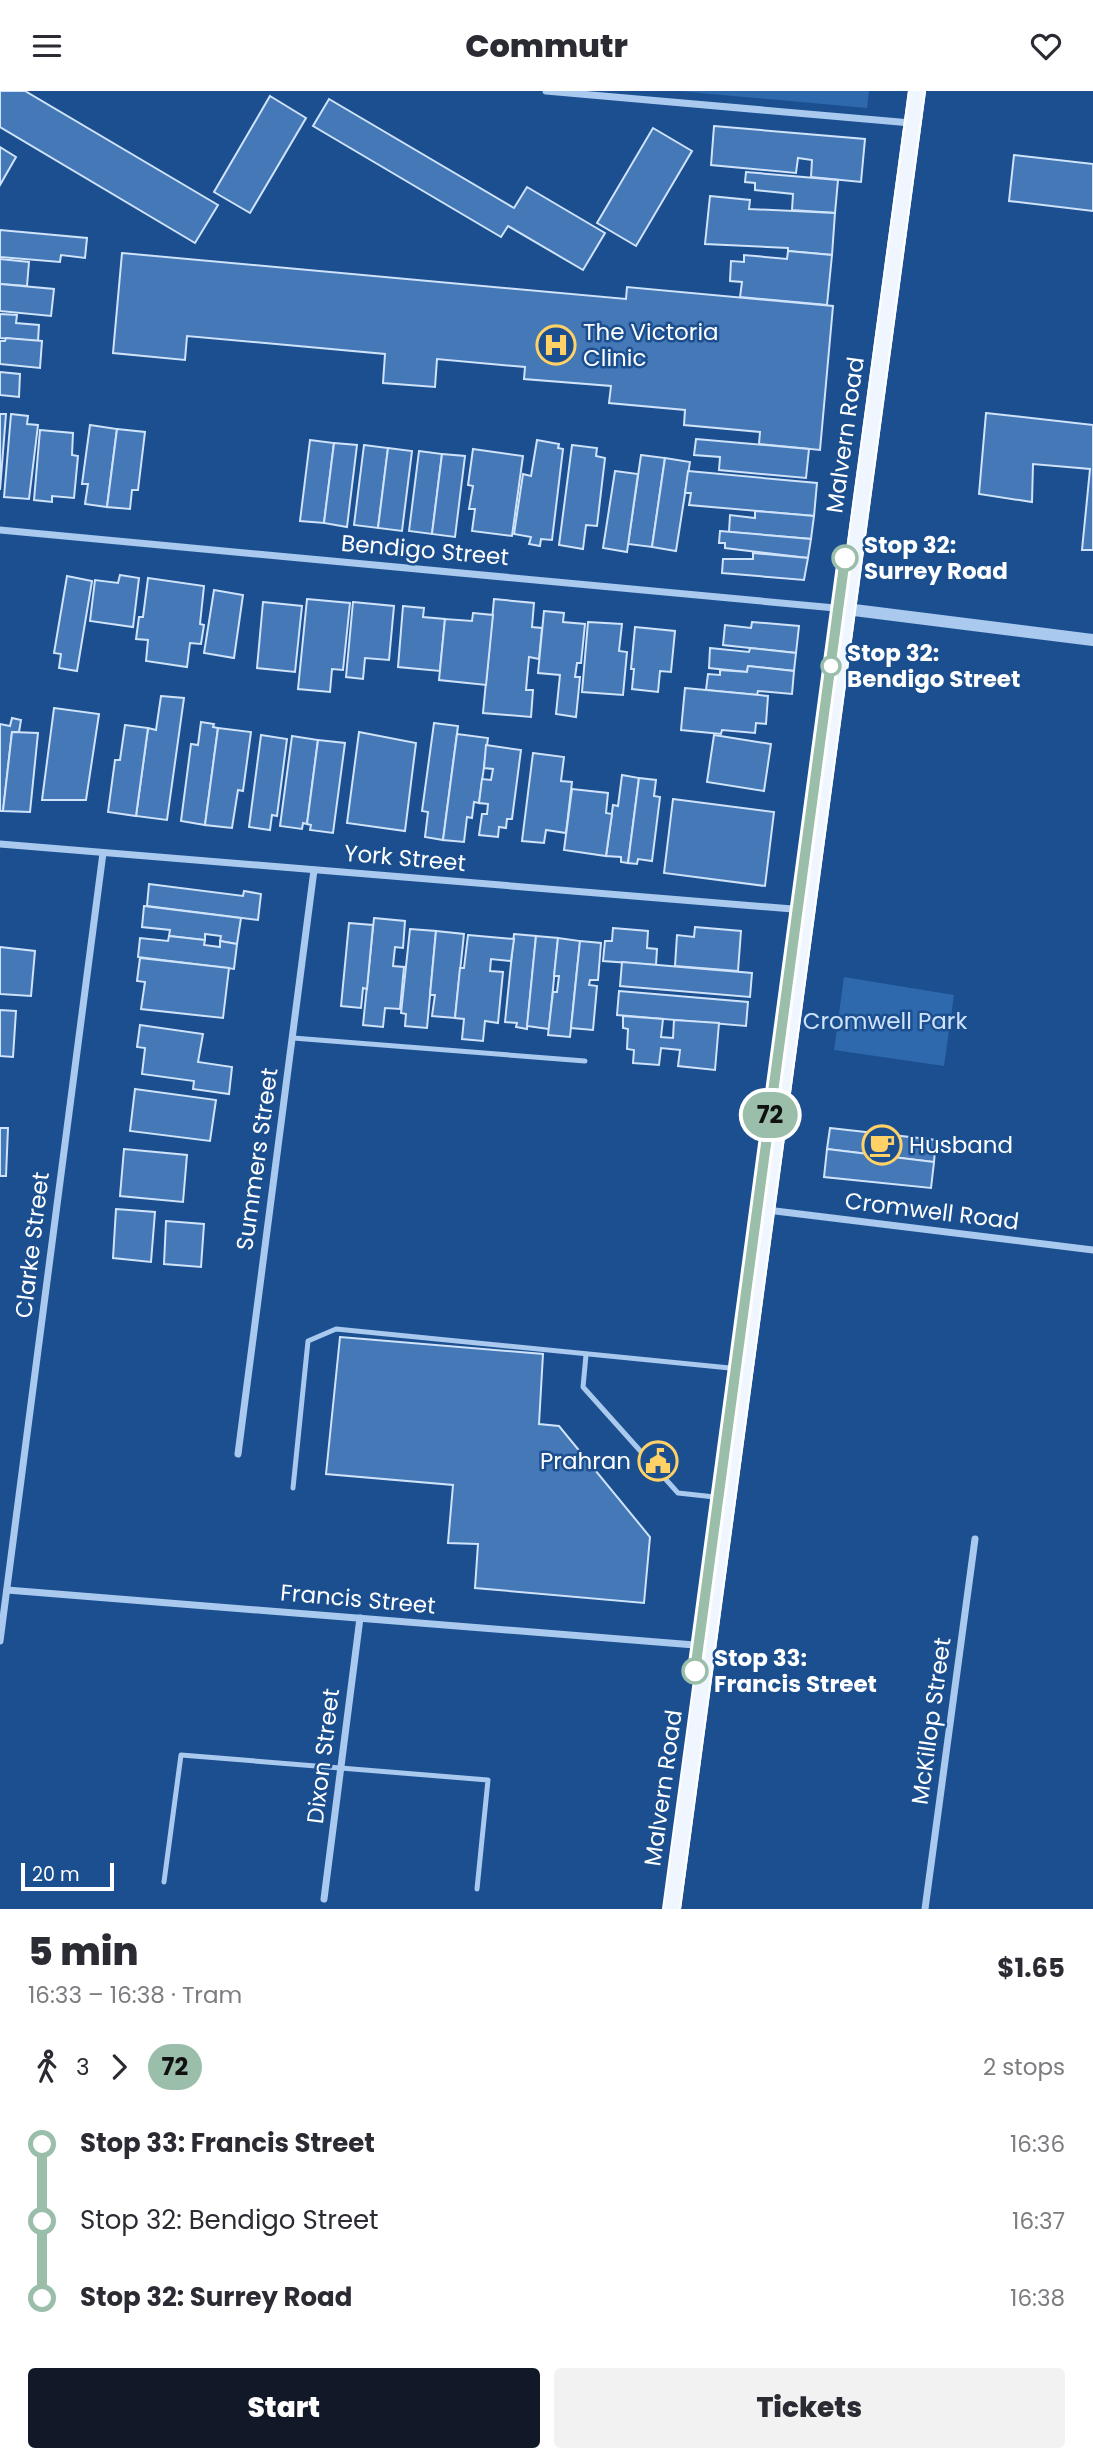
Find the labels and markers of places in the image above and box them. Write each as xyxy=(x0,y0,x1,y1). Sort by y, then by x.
place label: The Victoria Clinic xyxy=(583,316,719,374)
hospital icon: The Victoria Clinic xyxy=(535,324,577,366)
place label: Stop 32: Surrey Road xyxy=(864,529,1008,587)
marker: Stop 32: Surrey Road xyxy=(832,545,858,571)
place label: Stop 32: Bendigo Street xyxy=(847,637,1020,695)
marker: Stop 32: Bendigo Street xyxy=(821,656,841,676)
cafe icon: Husband xyxy=(861,1124,903,1166)
place label: Husband xyxy=(909,1129,1013,1161)
public building icon: Prahran xyxy=(637,1440,679,1482)
place label: Prahran xyxy=(540,1445,631,1477)
place label: Stop 33: Francis Street xyxy=(714,1642,877,1700)
marker: Stop 33: Francis Street xyxy=(682,1658,708,1684)

